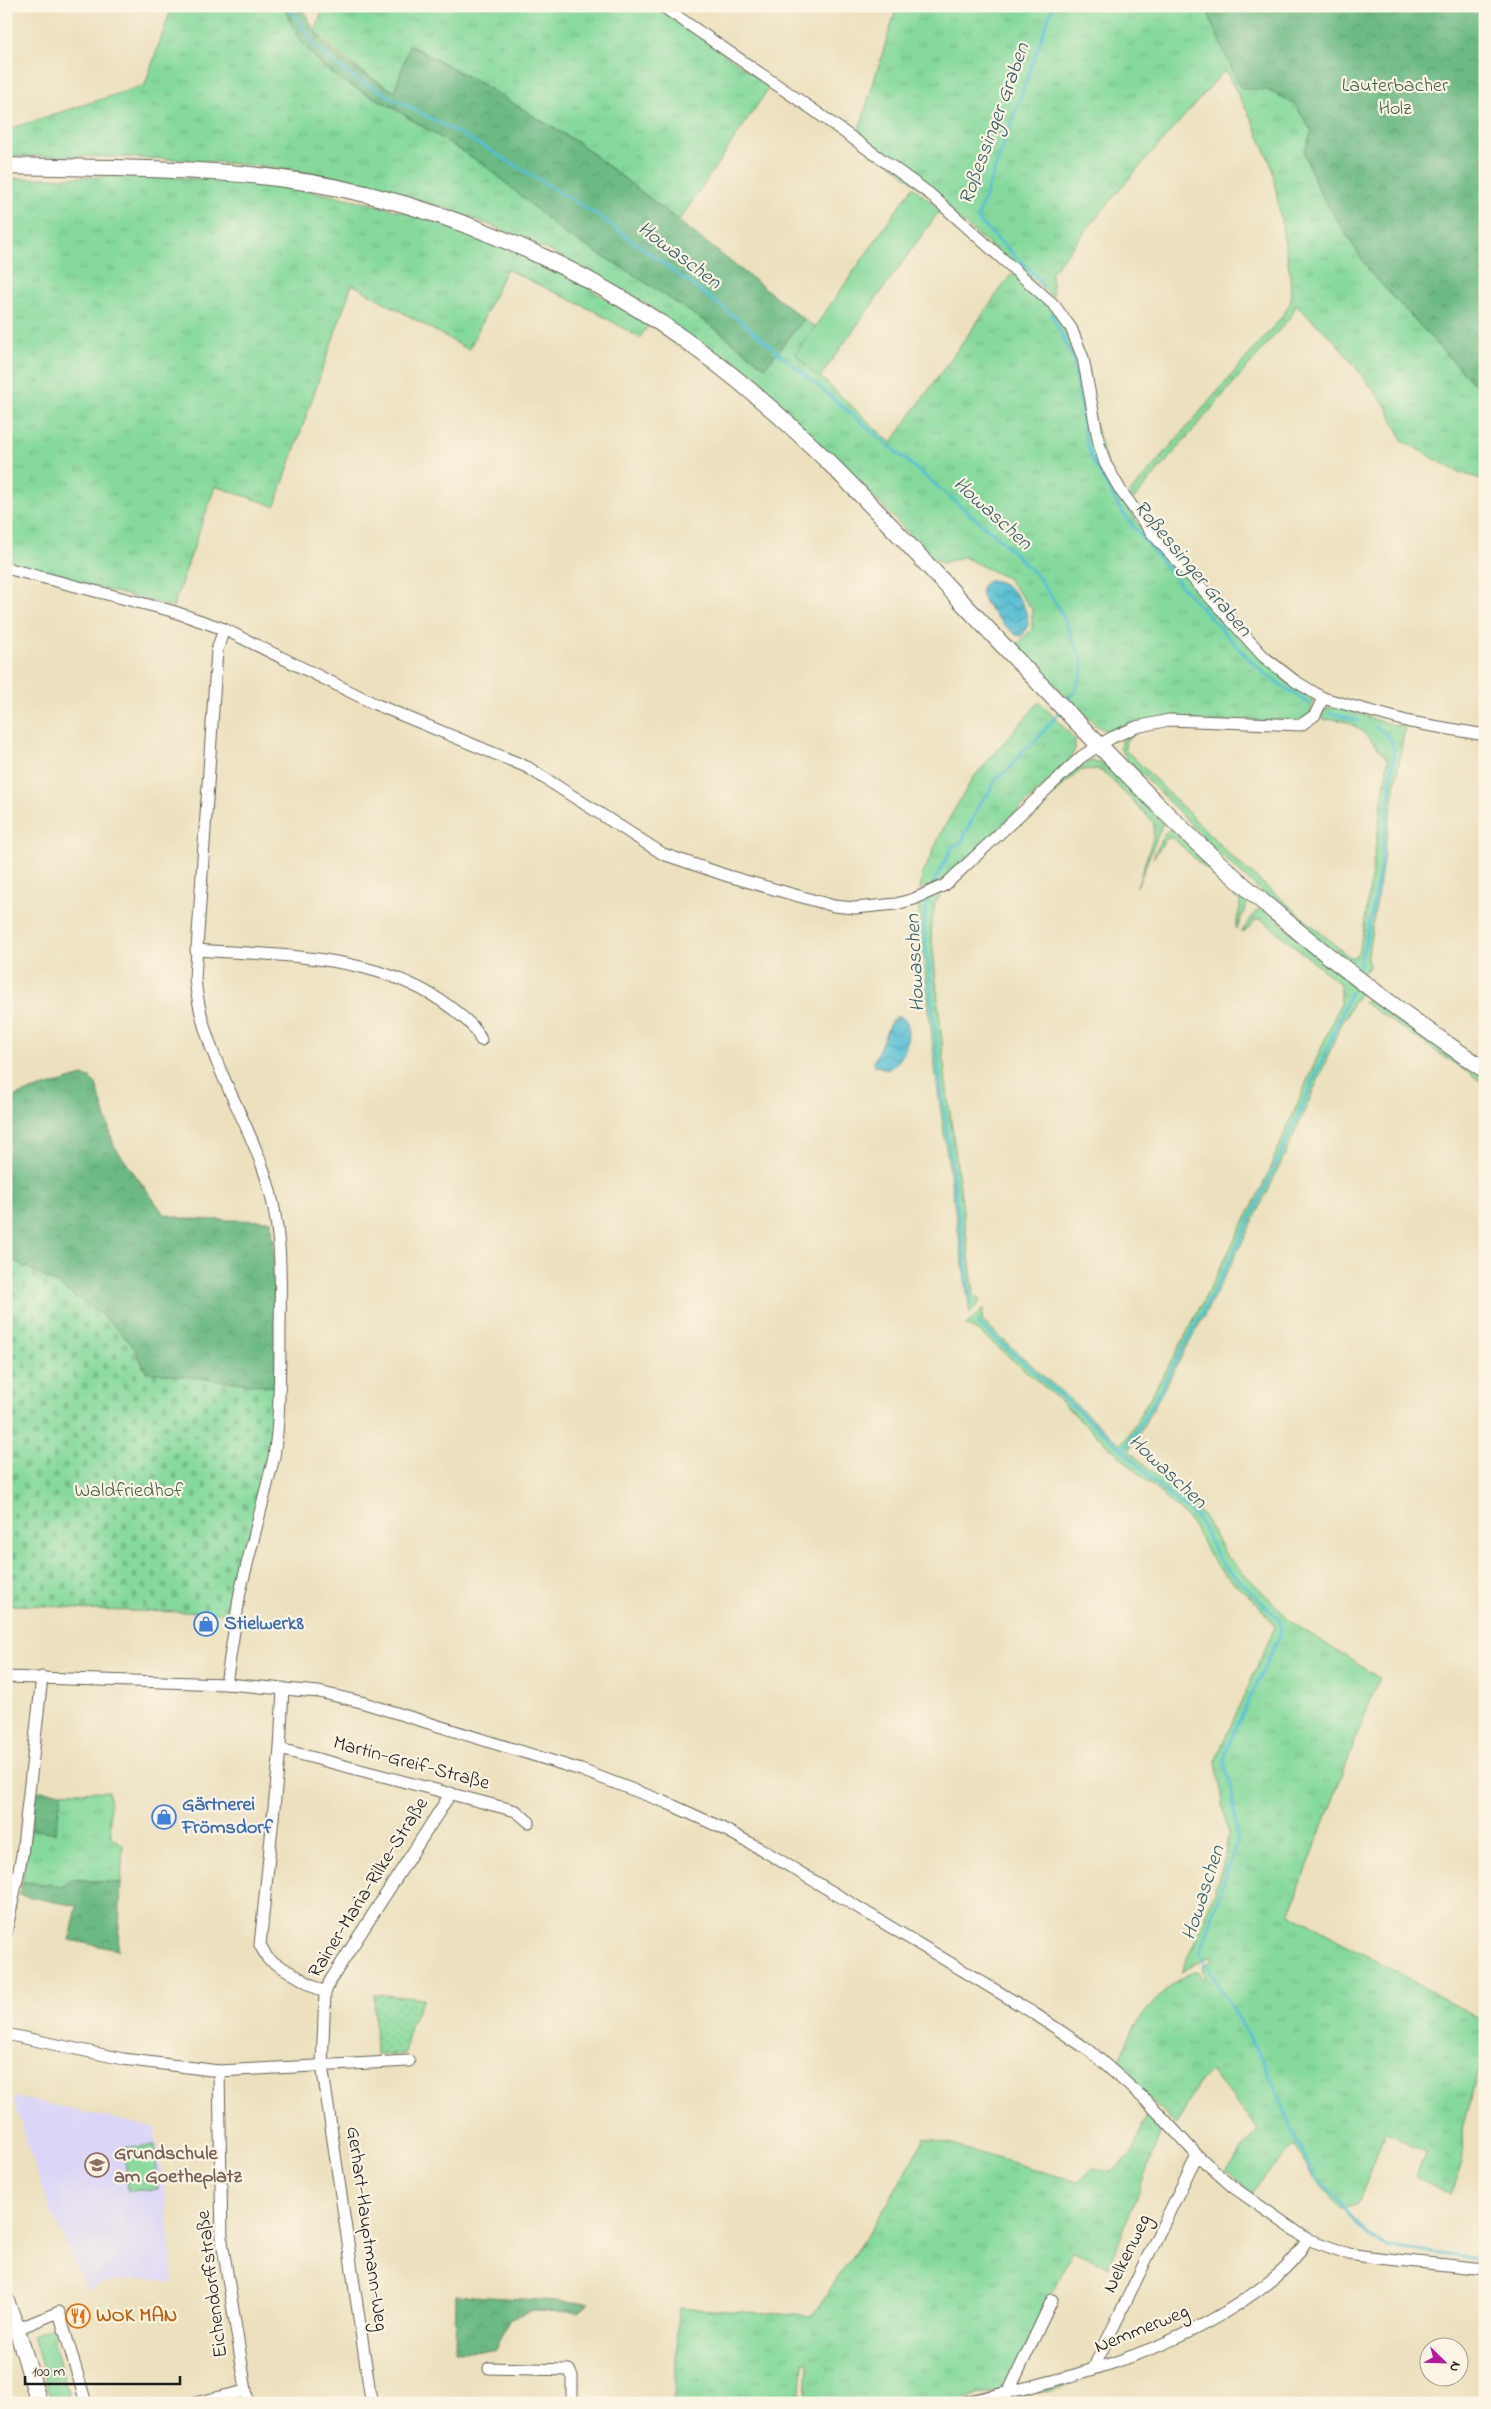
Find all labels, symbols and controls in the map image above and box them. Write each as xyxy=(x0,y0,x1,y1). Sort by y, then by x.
water label: Roßessinger Graben xyxy=(952,38,1039,209)
park label: Lauterbacher Holz xyxy=(1342,72,1449,124)
water label: Howaschen xyxy=(631,215,728,298)
water label: Howaschen xyxy=(946,470,1039,558)
water label: Roßessinger Graben xyxy=(1125,494,1259,645)
water label: Howaschen xyxy=(898,913,934,1013)
water label: Howaschen xyxy=(1121,1428,1214,1517)
park label: Waldfriedhof xyxy=(75,1477,184,1506)
place label: Stielwerk8 xyxy=(224,1610,305,1639)
shop icon: Stielwerk8 xyxy=(193,1611,219,1637)
street label: Martin-Greif-Straße xyxy=(330,1729,492,1799)
place label: Gärtnerei Frömsdorf xyxy=(181,1791,273,1843)
street label: Rainer-Maria-Rilke-Straße xyxy=(302,1792,436,1984)
shop icon: Gärtnerei Frömsdorf xyxy=(151,1804,177,1830)
water label: Howaschen xyxy=(1175,1841,1234,1944)
street label: Gerhart-Hauptmann-Weg xyxy=(336,2125,395,2334)
place label: Grundschule am Goetheplatz xyxy=(114,2140,243,2192)
school or university icon: Grundschule am Goetheplatz xyxy=(84,2152,110,2178)
street label: Eichendorffstraße xyxy=(190,2209,236,2359)
street label: Nelkenweg xyxy=(1096,2210,1160,2299)
street label: Nemmerweg xyxy=(1090,2298,1194,2363)
place label: WOK MAN xyxy=(96,2302,177,2331)
restaurant icon: WOK MAN xyxy=(65,2303,91,2329)
north arrow xyxy=(1418,2336,1468,2386)
scale bar xyxy=(25,2354,180,2386)
text: N xyxy=(1443,2358,1466,2375)
text: 100 m xyxy=(32,2361,65,2383)

